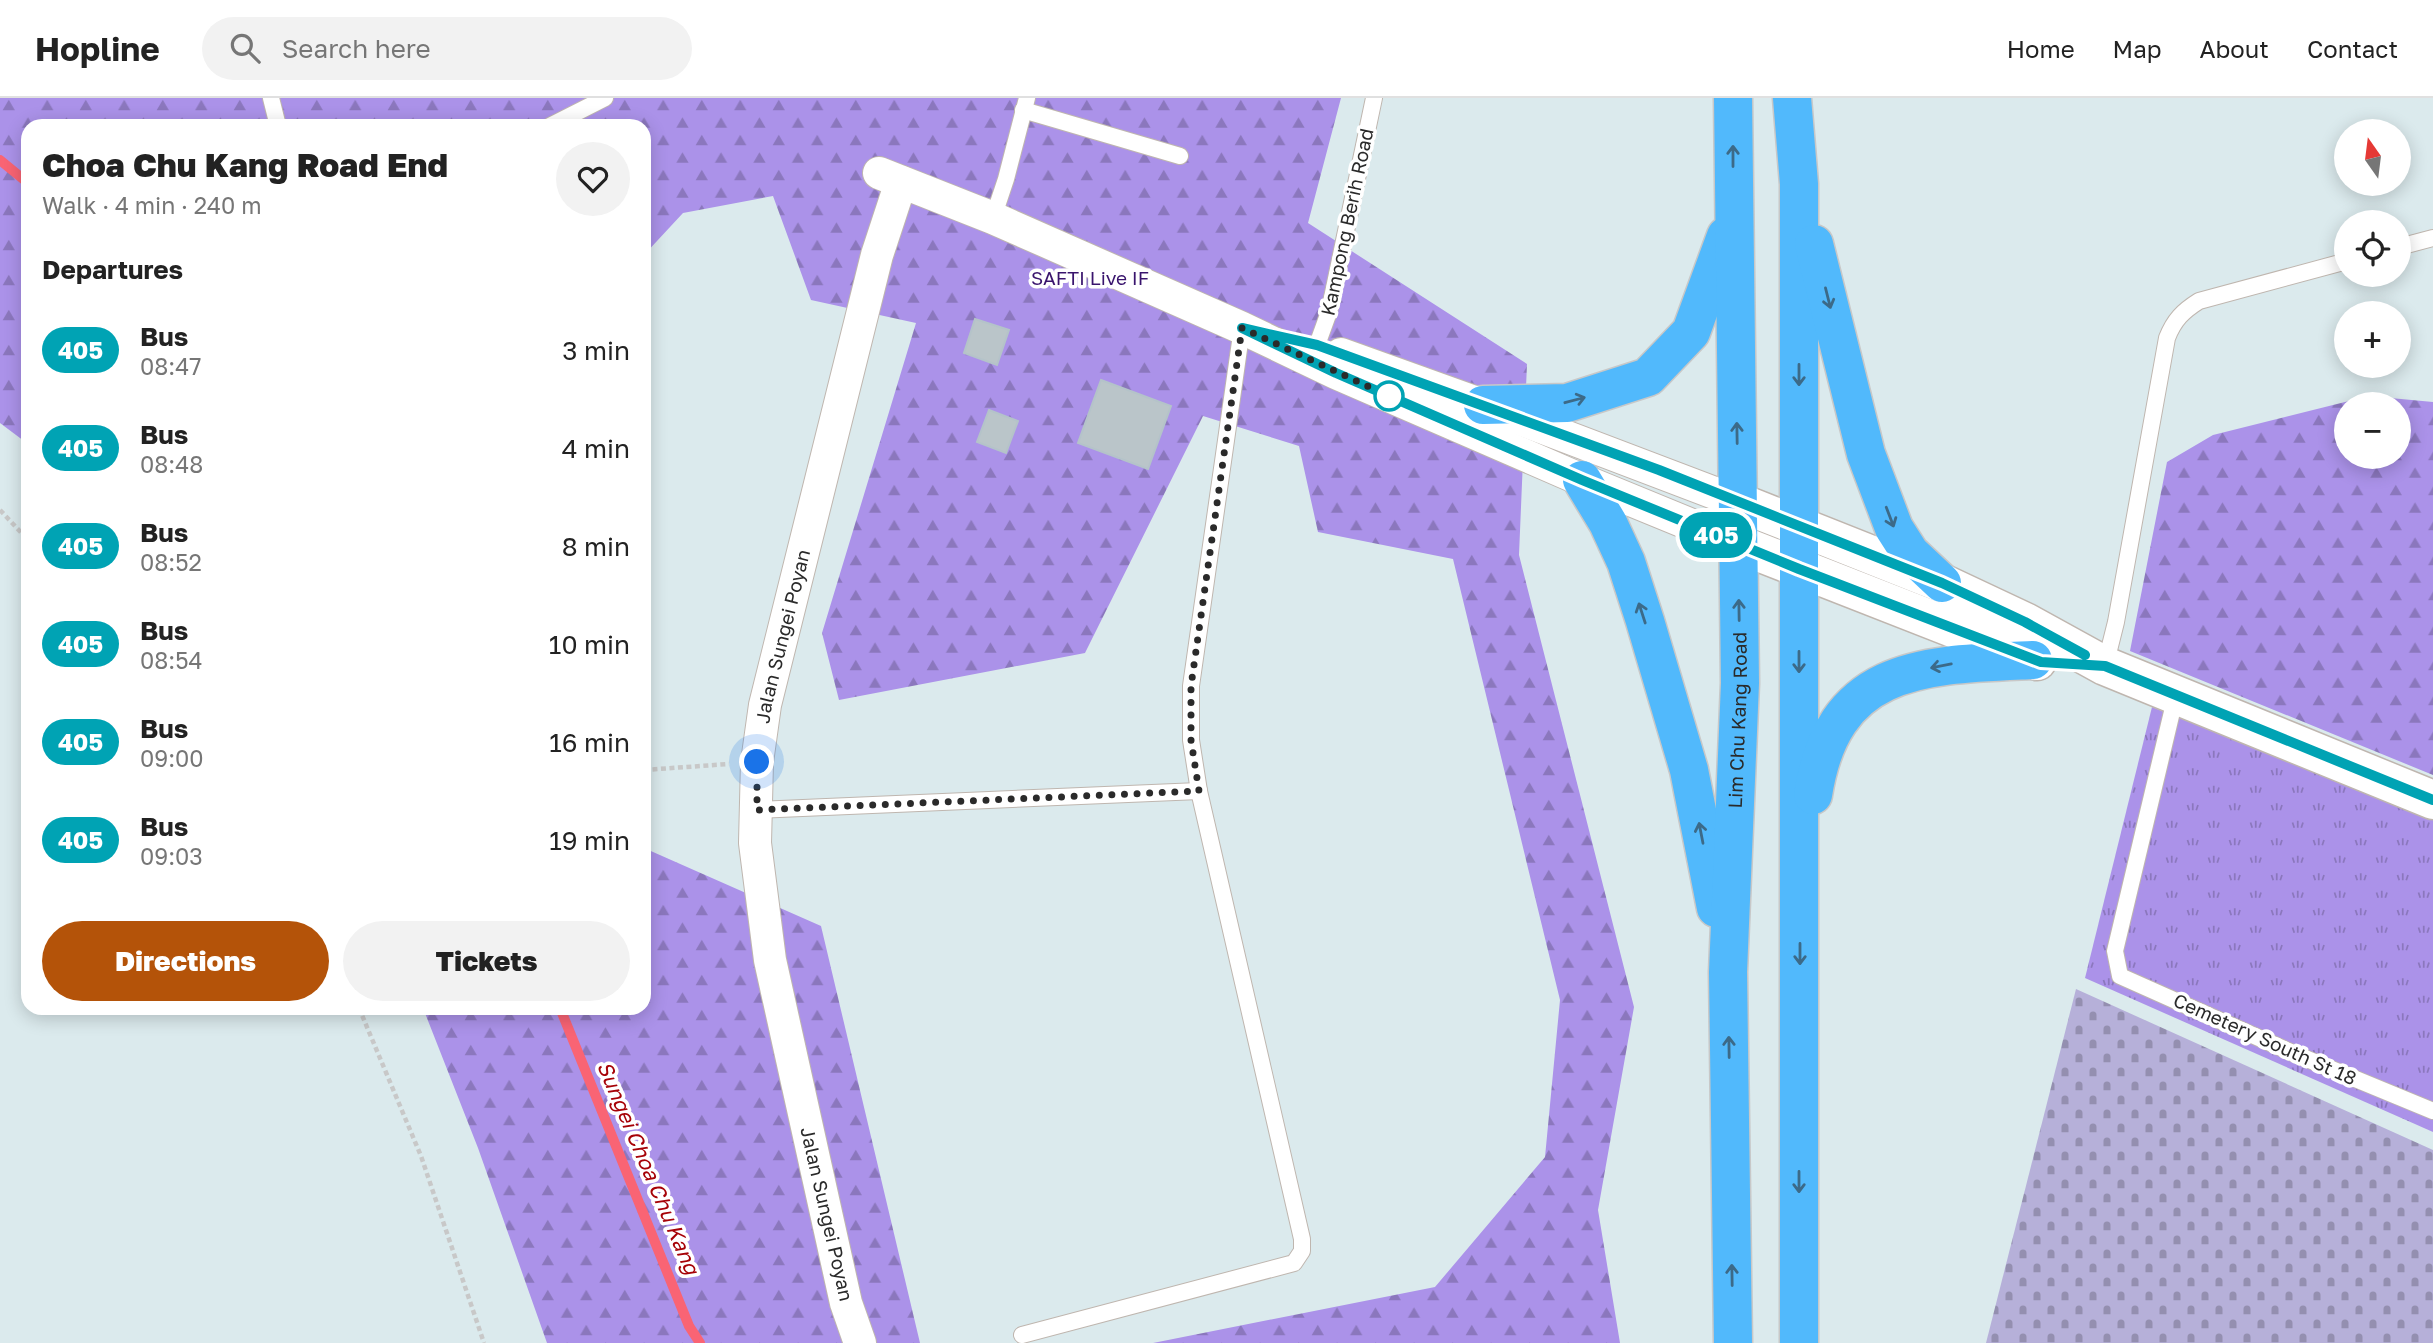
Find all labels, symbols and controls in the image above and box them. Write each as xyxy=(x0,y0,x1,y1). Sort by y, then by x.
search box xyxy=(202,17,692,80)
text: Hopline xyxy=(35,29,160,68)
icon: search xyxy=(226,29,264,67)
text: Search here xyxy=(282,33,431,64)
text: Home xyxy=(2007,34,2075,63)
text: Map xyxy=(2113,34,2162,63)
text: About xyxy=(2200,34,2269,63)
text: Contact xyxy=(2307,34,2398,63)
north arrow xyxy=(2334,119,2412,196)
map controls xyxy=(2334,119,2411,469)
street label: Kampong Berih Road xyxy=(1315,126,1378,318)
button: heart xyxy=(556,142,630,216)
one-way arrow xyxy=(1727,144,1740,167)
text: Choa Chu Kang Road End xyxy=(42,145,448,184)
text: Walk · 4 min · 240 m xyxy=(42,191,262,219)
button: locate xyxy=(2334,210,2411,287)
text: Departures xyxy=(42,254,183,285)
park label: SAFTI Live IF xyxy=(1031,266,1149,289)
one-way arrow xyxy=(1822,286,1835,309)
button: + xyxy=(2334,301,2411,378)
text: Bus xyxy=(140,321,188,352)
text: 405 xyxy=(58,335,103,364)
text: 3 min xyxy=(562,335,630,366)
text: 08:47 xyxy=(140,352,201,380)
one-way arrow xyxy=(1792,363,1806,386)
unlabelled marker xyxy=(1374,381,1404,411)
button: − xyxy=(2334,392,2411,469)
one-way arrow xyxy=(1563,393,1586,406)
text: Bus xyxy=(140,419,188,450)
one-way arrow xyxy=(1730,422,1744,445)
text: 405 xyxy=(58,433,103,462)
text: 4 min xyxy=(562,433,630,464)
text: 08:48 xyxy=(140,450,203,478)
one-way arrow xyxy=(1885,505,1897,527)
line badge: 405 xyxy=(1676,512,1756,558)
text: Bus xyxy=(140,517,188,548)
text: 405 xyxy=(1693,520,1739,549)
text: 405 xyxy=(58,531,103,560)
text: 8 min xyxy=(562,531,630,562)
street label: Jalan Sungei Poyan xyxy=(751,547,814,725)
text: 08:52 xyxy=(140,548,202,576)
one-way arrow xyxy=(1732,598,1746,621)
one-way arrow xyxy=(1635,602,1648,624)
text: Bus xyxy=(140,615,188,646)
text: 405 xyxy=(58,629,103,658)
text: 10 min xyxy=(549,629,630,660)
street label: Lim Chu Kang Road xyxy=(1723,632,1751,809)
text: 08:54 xyxy=(140,646,203,674)
one-way arrow xyxy=(1792,650,1806,673)
one-way arrow xyxy=(1930,660,1953,673)
text: Bus xyxy=(140,713,188,744)
text: 405 xyxy=(58,727,103,756)
text: 16 min xyxy=(549,727,630,758)
text: 09:00 xyxy=(140,744,204,772)
your location xyxy=(739,744,774,779)
text: Bus xyxy=(140,811,188,842)
one-way arrow xyxy=(1694,822,1708,845)
text: 405 xyxy=(58,825,103,854)
text: 19 min xyxy=(549,825,630,856)
text: 09:03 xyxy=(140,842,203,870)
button: Directions xyxy=(42,921,329,1001)
button: Tickets xyxy=(343,921,630,1001)
one-way arrow xyxy=(1793,943,1807,966)
street label: Cemetery South St 18 xyxy=(2170,988,2360,1089)
one-way arrow xyxy=(1722,1036,1736,1059)
water label: Sungei Choa Chu Kang xyxy=(592,1057,706,1280)
street label: Jalan Sungei Poyan xyxy=(796,1124,859,1303)
one-way arrow xyxy=(1792,1170,1806,1193)
one-way arrow xyxy=(1725,1264,1739,1287)

